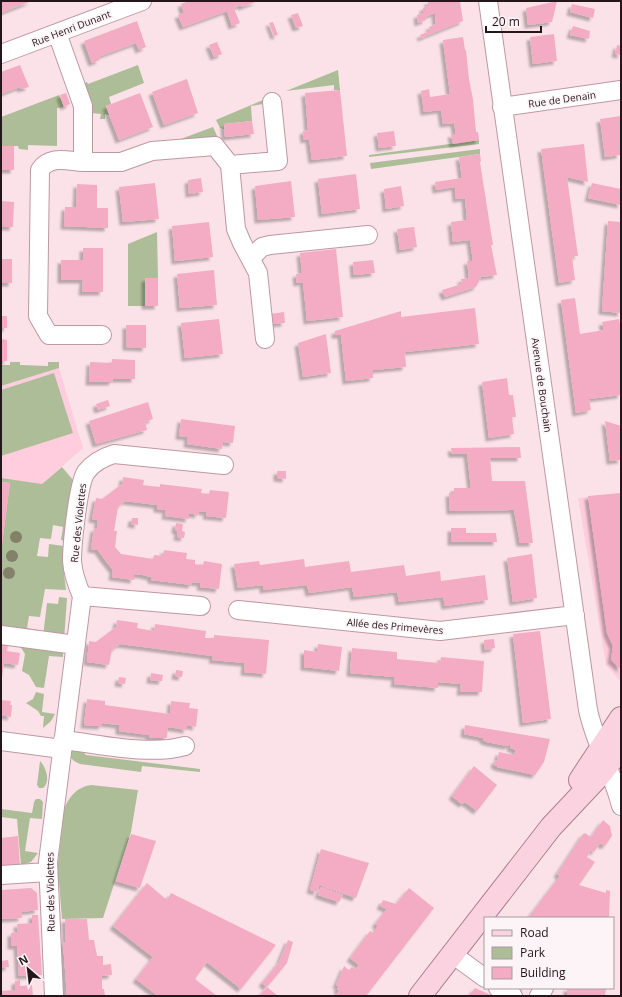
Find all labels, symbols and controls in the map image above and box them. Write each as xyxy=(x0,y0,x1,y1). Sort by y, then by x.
street label: Rue Henri Dunant xyxy=(29,6,113,50)
scale bar xyxy=(486,8,541,34)
text: 20 m xyxy=(492,13,520,30)
street label: Rue de Denain xyxy=(527,87,597,111)
street label: Avenue de Bouchain xyxy=(528,337,556,433)
street label: Rue des Violettes xyxy=(67,482,89,563)
street label: Allée des Primevères xyxy=(346,615,444,637)
street label: Rue des Violettes xyxy=(42,852,58,932)
legend xyxy=(484,917,614,989)
text: Road xyxy=(520,924,549,941)
text: Park xyxy=(520,944,546,961)
north arrow xyxy=(8,949,48,989)
text: N xyxy=(16,951,31,968)
text: Building xyxy=(520,964,566,981)

